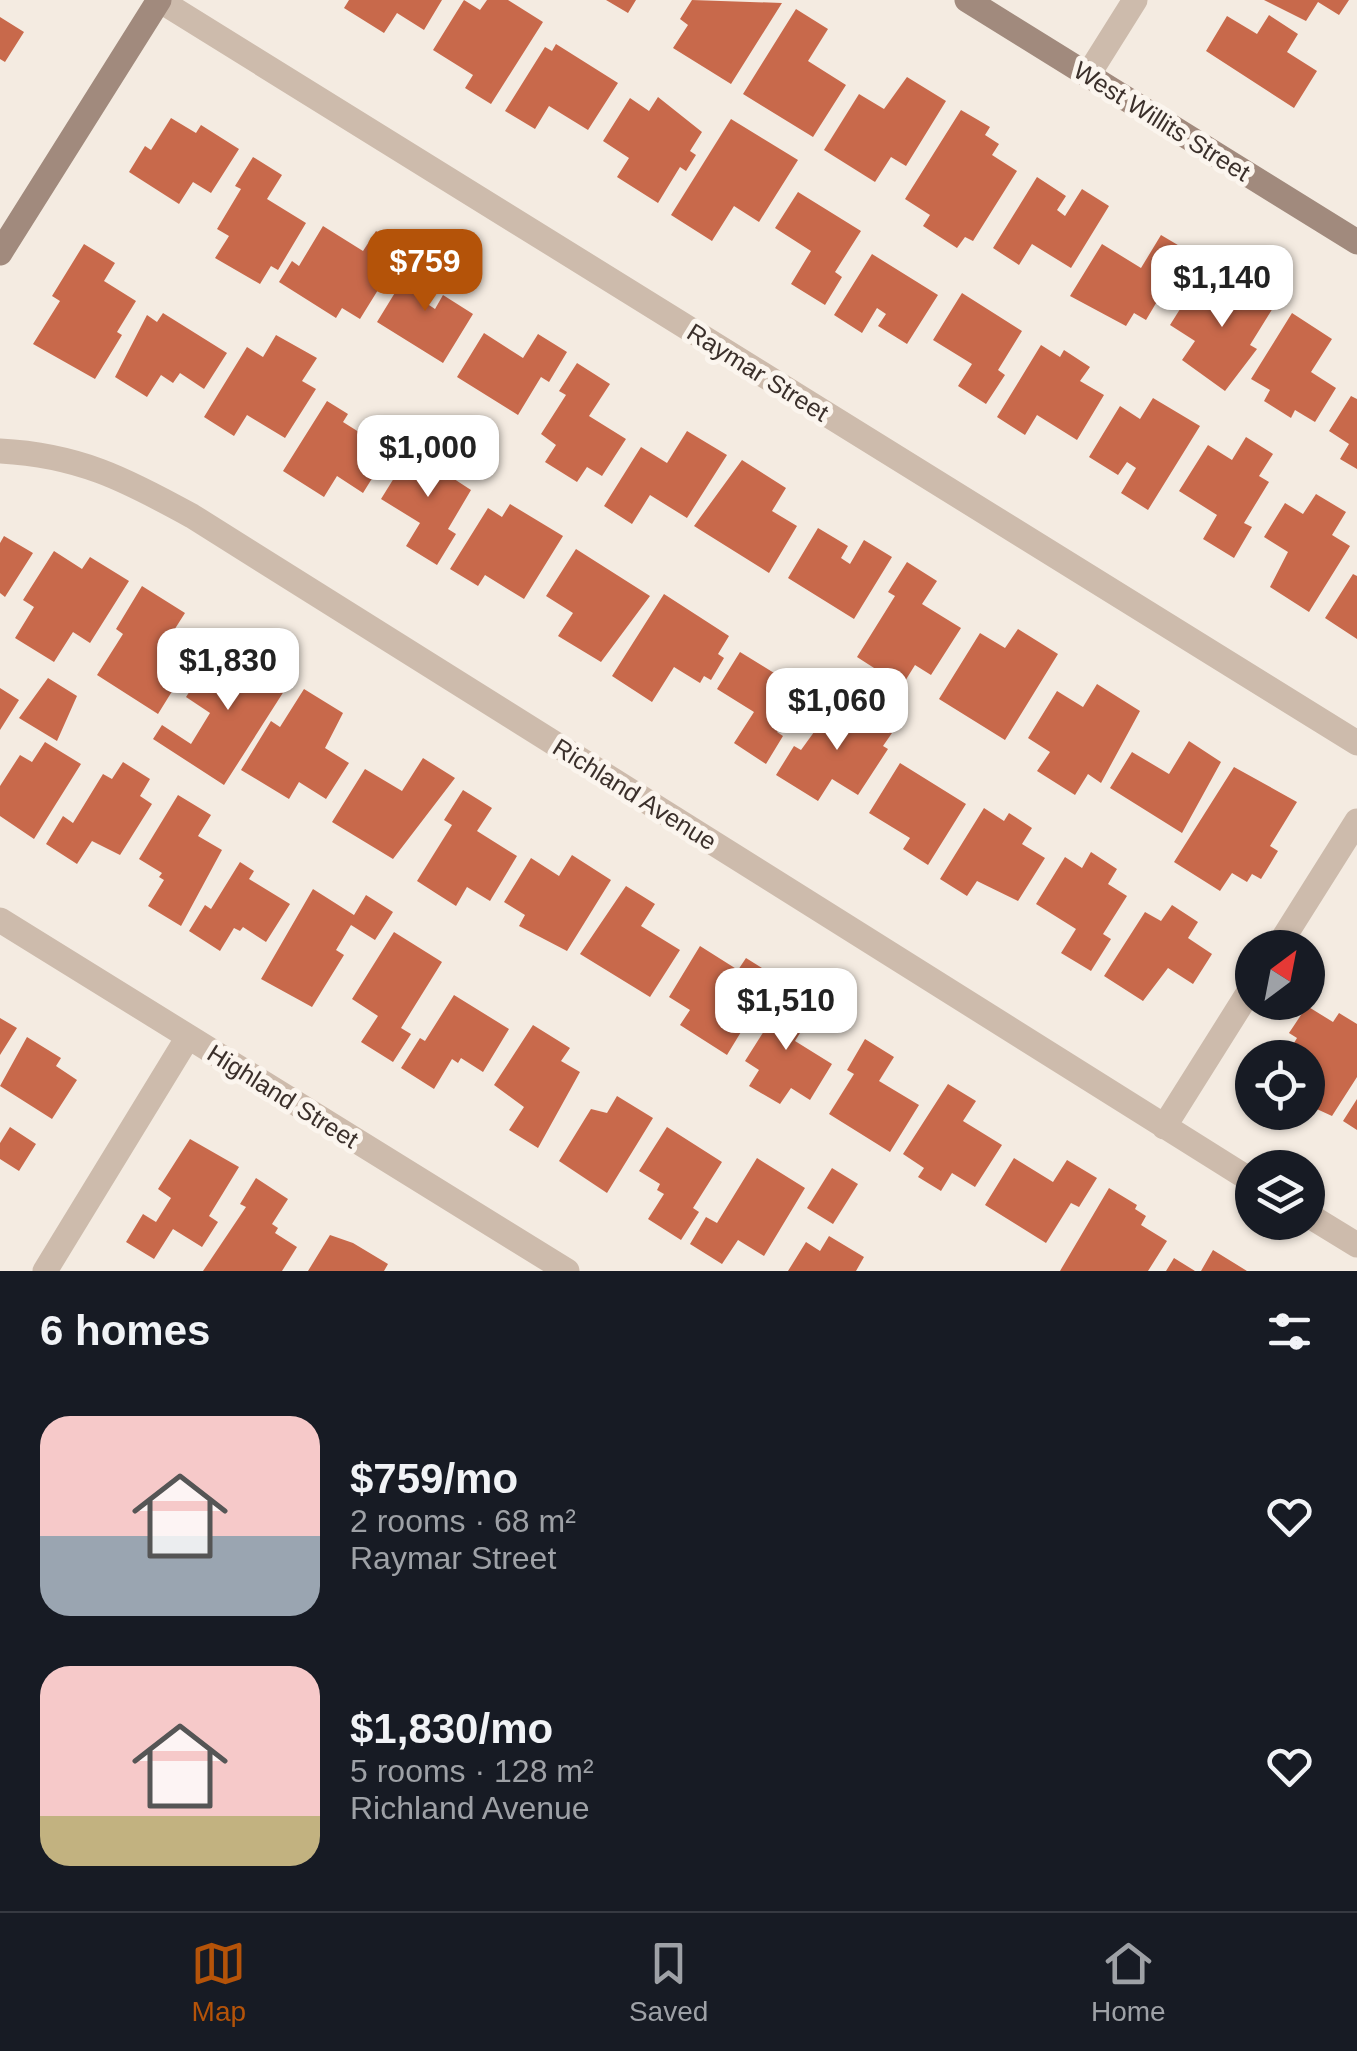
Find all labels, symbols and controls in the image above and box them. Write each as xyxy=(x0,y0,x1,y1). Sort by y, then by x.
street label: West Willits Street xyxy=(1069,56,1255,187)
pin: $759 xyxy=(366,229,484,314)
text: $759 xyxy=(389,243,461,279)
pin: $1,140 xyxy=(1141,245,1303,330)
text: $1,140 xyxy=(1173,259,1271,295)
street label: Raymar Street xyxy=(682,317,834,427)
pin: $1,000 xyxy=(347,415,509,500)
text: $1,000 xyxy=(379,429,477,465)
pin: $1,830 xyxy=(147,628,309,713)
text: $1,830 xyxy=(179,642,277,678)
pin: $1,060 xyxy=(756,668,918,753)
text: $1,060 xyxy=(788,682,886,718)
street label: Richland Avenue xyxy=(548,733,722,855)
north arrow xyxy=(1235,930,1325,1020)
map controls xyxy=(1235,930,1325,1240)
pin: $1,510 xyxy=(705,968,867,1053)
text: $1,510 xyxy=(737,982,835,1018)
street label: Highland Street xyxy=(203,1038,364,1154)
button: locate xyxy=(1235,1040,1325,1130)
button: layers xyxy=(1235,1150,1325,1240)
icon: filters xyxy=(1262,1304,1317,1359)
text: 6 homes xyxy=(40,1307,210,1354)
text: $759/mo xyxy=(350,1455,518,1502)
icon: home xyxy=(120,1456,240,1576)
icon: heart xyxy=(1262,1489,1317,1544)
text: 2 rooms · 68 m² xyxy=(350,1503,576,1539)
text: Raymar Street xyxy=(350,1540,556,1576)
text: $1,830/mo xyxy=(350,1705,553,1752)
icon: home xyxy=(120,1706,240,1826)
icon: heart xyxy=(1262,1739,1317,1794)
text: 5 rooms · 128 m² xyxy=(350,1753,594,1789)
text: Richland Avenue xyxy=(350,1790,590,1826)
tab: Map xyxy=(191,1936,246,2028)
tab: Saved xyxy=(629,1936,708,2028)
tab: Home xyxy=(1091,1936,1166,2028)

